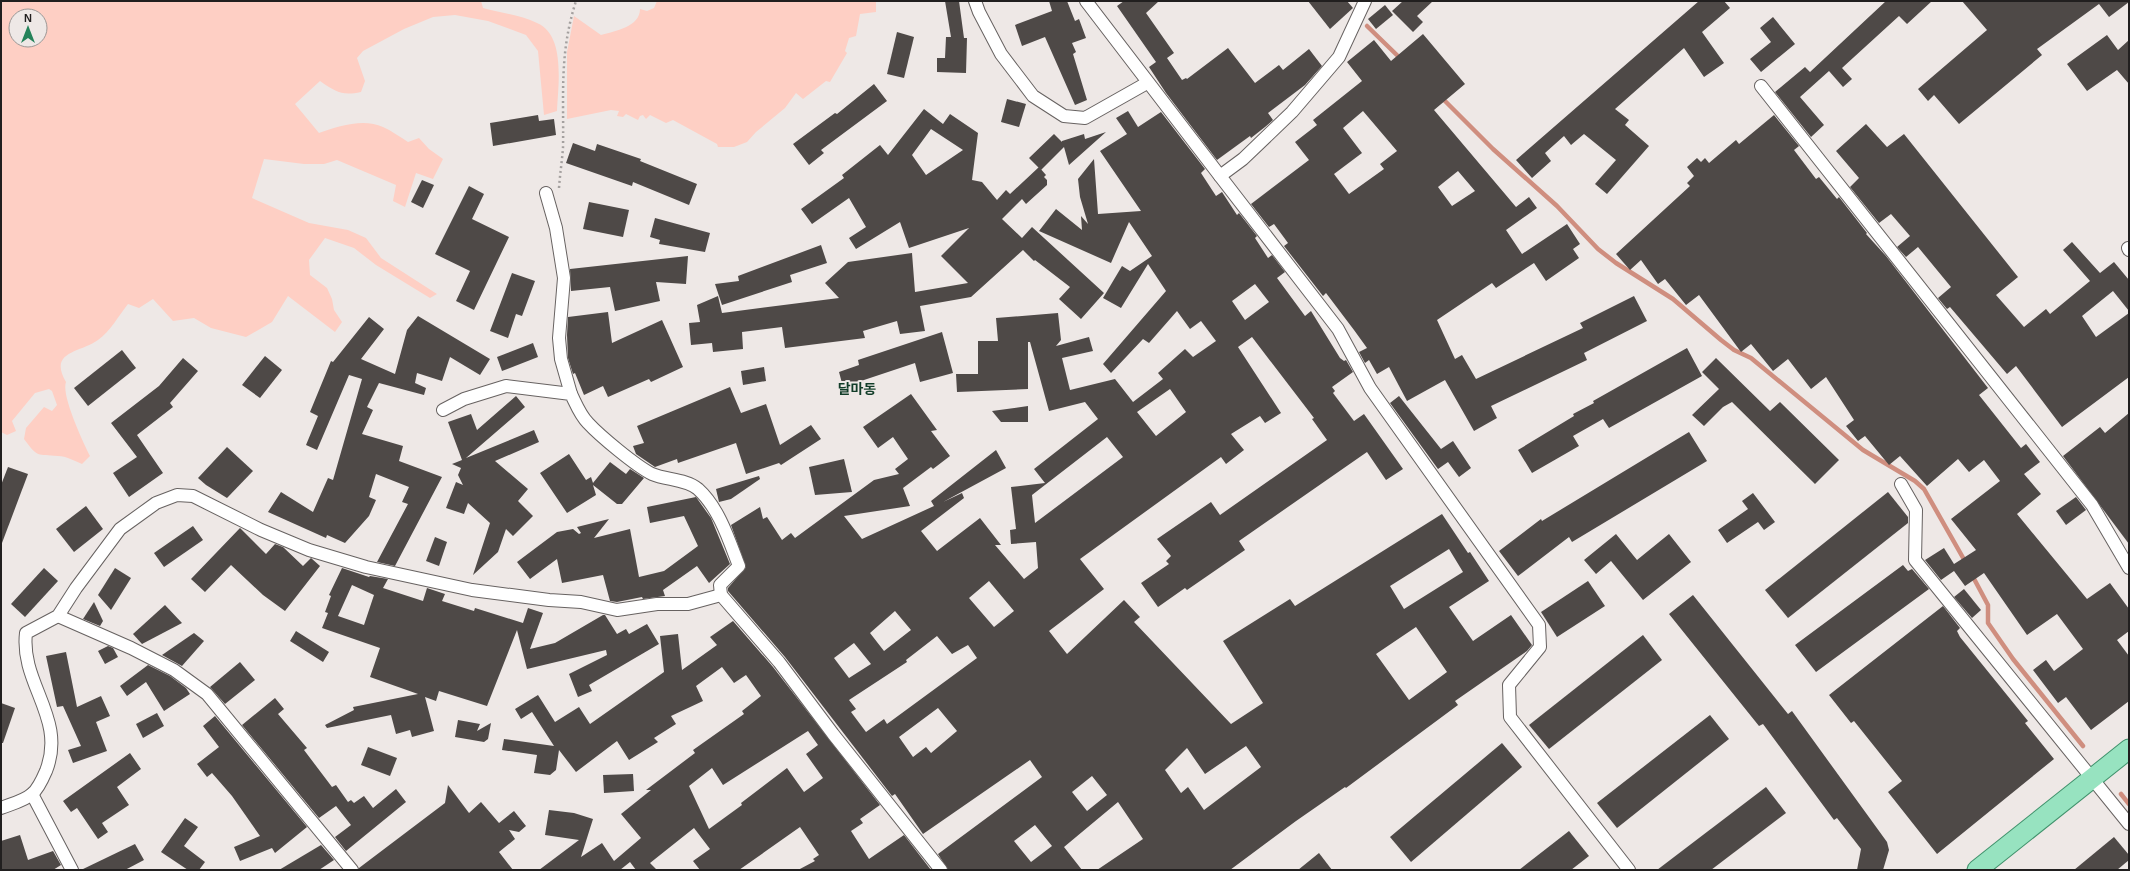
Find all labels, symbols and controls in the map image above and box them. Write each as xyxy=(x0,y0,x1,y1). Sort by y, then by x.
north arrow xyxy=(8,8,48,48)
text: N xyxy=(24,12,32,24)
district label: 달마동 xyxy=(838,381,876,397)

